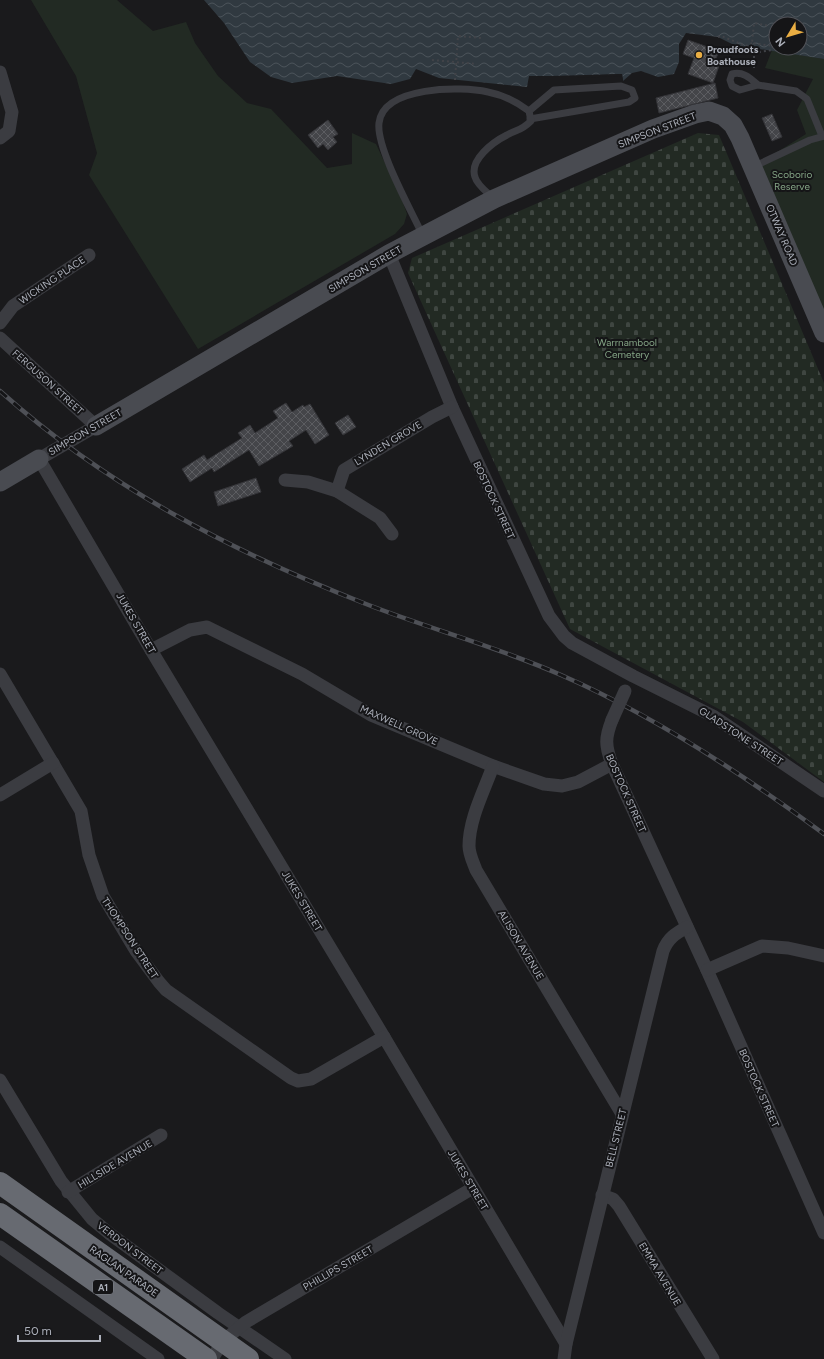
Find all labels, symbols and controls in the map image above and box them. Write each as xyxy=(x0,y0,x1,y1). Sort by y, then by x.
north arrow xyxy=(768,16,808,56)
text: N xyxy=(773,34,788,49)
place label: Proudfoots Boathouse xyxy=(707,43,759,68)
marker: Proudfoots Boathouse xyxy=(694,50,704,60)
street label: SIMPSON STREET xyxy=(616,109,698,151)
park label: Scoborio Reserve xyxy=(772,168,812,193)
street label: OTWAY ROAD xyxy=(763,202,801,268)
street label: SIMPSON STREET xyxy=(326,243,404,295)
street label: WICKING PLACE xyxy=(17,253,88,307)
park label: Warrnambool Cemetery xyxy=(597,336,657,361)
street label: FERGUSON STREET xyxy=(10,346,87,418)
street label: SIMPSON STREET xyxy=(46,406,124,458)
street label: LYNDEN GROVE xyxy=(352,418,424,468)
street label: BOSTOCK STREET xyxy=(470,459,518,541)
street label: JUKES STREET xyxy=(113,590,159,656)
street label: MAXWELL GROVE xyxy=(358,702,440,748)
street label: GLADSTONE STREET xyxy=(697,704,786,768)
street label: BOSTOCK STREET xyxy=(603,752,649,835)
street label: JUKES STREET xyxy=(279,868,325,934)
street label: THOMPSON STREET xyxy=(99,895,161,982)
street label: ALISON AVENUE xyxy=(495,908,547,982)
street label: BOSTOCK STREET xyxy=(736,1047,782,1130)
street label: BELL STREET xyxy=(602,1107,630,1169)
street label: HILLSIDE AVENUE xyxy=(75,1137,155,1191)
street label: JUKES STREET xyxy=(445,1147,491,1213)
street label: VERDON STREET xyxy=(94,1219,166,1277)
street label: EMMA AVENUE xyxy=(636,1240,684,1308)
street label: RAGLAN PARADE xyxy=(87,1242,161,1300)
street label: PHILLIPS STREET xyxy=(301,1242,376,1293)
road number: A1 xyxy=(93,1280,113,1294)
scale bar xyxy=(18,1317,100,1343)
text: 50 m xyxy=(24,1324,52,1338)

